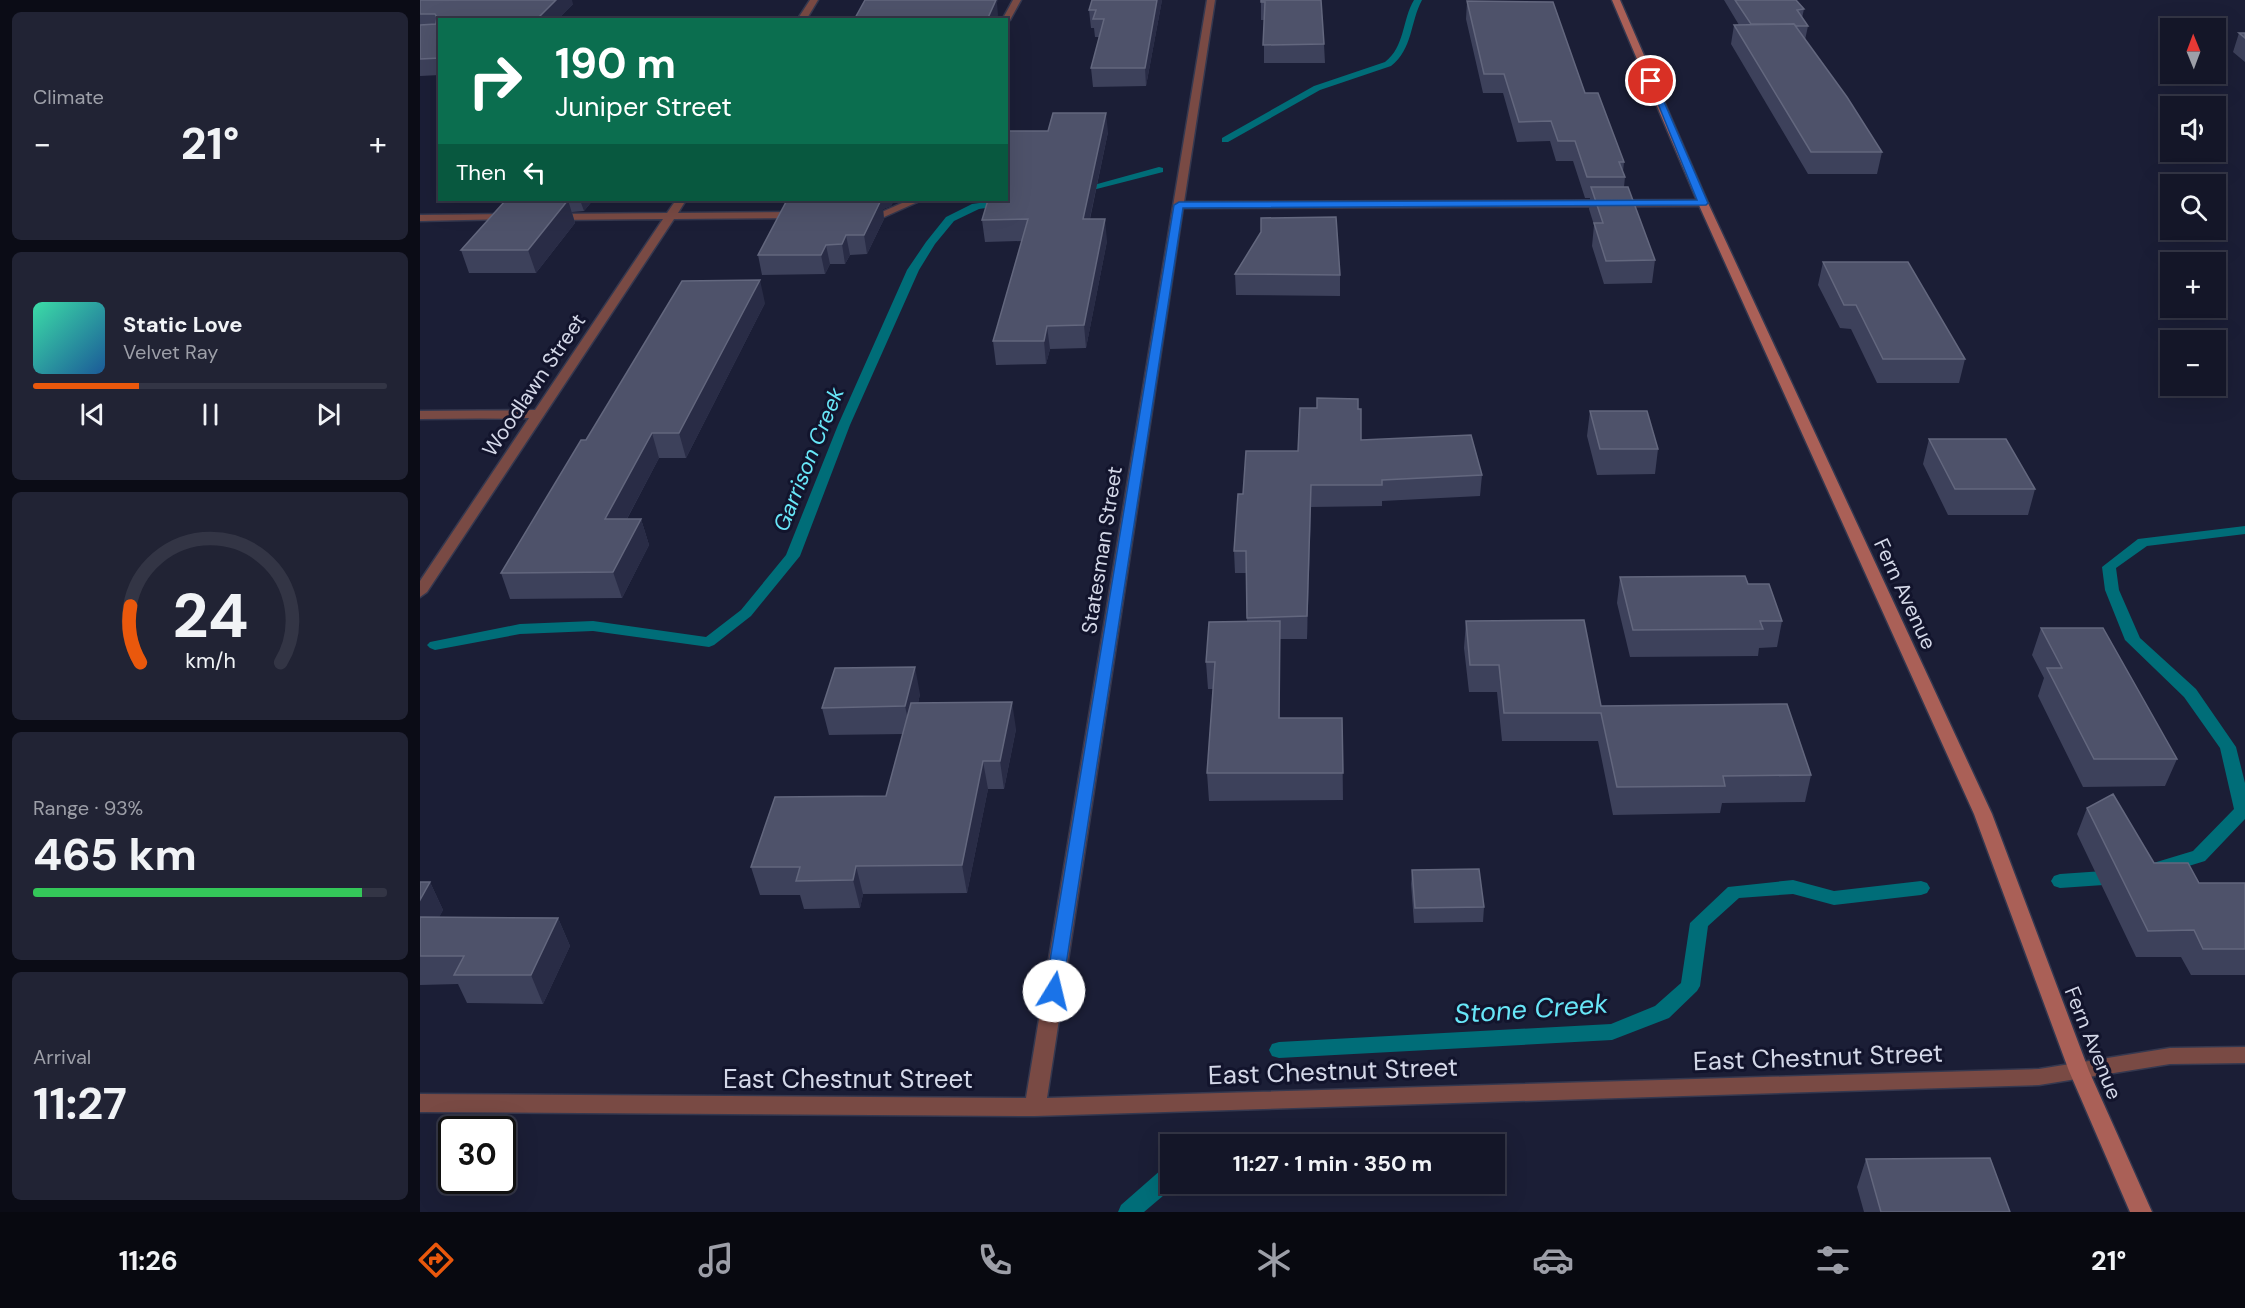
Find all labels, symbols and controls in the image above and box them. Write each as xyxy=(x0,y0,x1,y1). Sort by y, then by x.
north arrow xyxy=(2160,18,2226,84)
map controls xyxy=(2160,18,2226,396)
text: 190 m xyxy=(555,36,676,91)
icon: right xyxy=(456,42,534,120)
pin xyxy=(1625,55,1676,106)
icon: arrive xyxy=(1634,64,1667,97)
text: Climate xyxy=(33,84,104,110)
text: Juniper Street xyxy=(555,89,732,124)
button: sound xyxy=(2160,96,2226,162)
text: 21° xyxy=(181,114,239,173)
text: − xyxy=(33,122,51,165)
text: + xyxy=(369,122,387,165)
icon: left xyxy=(518,156,551,189)
text: Then xyxy=(456,158,506,187)
button: search xyxy=(2160,174,2226,240)
button: + xyxy=(2160,252,2226,318)
street label: Woodlawn Street xyxy=(476,308,592,462)
text: Static Love xyxy=(123,310,243,339)
button: − xyxy=(2160,330,2226,396)
text: Velvet Ray xyxy=(123,339,218,365)
water label: Garrison Creek xyxy=(766,382,851,536)
icon: previous xyxy=(76,398,109,431)
icon: pause xyxy=(194,398,227,431)
icon: next xyxy=(312,398,345,431)
street label: Statesman Street xyxy=(1075,464,1129,636)
street label: Fern Avenue xyxy=(1867,534,1943,654)
text: 24 xyxy=(172,575,248,656)
text: km/h xyxy=(185,647,235,675)
text: Range · 93% xyxy=(33,795,143,821)
text: 465 km xyxy=(33,825,197,884)
position arrow xyxy=(1022,959,1086,1023)
street label: Fern Avenue xyxy=(2058,982,2128,1104)
water label: Stone Creek xyxy=(1453,986,1609,1031)
street label: East Chestnut Street xyxy=(1692,1036,1944,1078)
text: Arrival xyxy=(33,1044,91,1070)
street label: East Chestnut Street xyxy=(1207,1050,1459,1092)
street label: East Chestnut Street xyxy=(723,1062,973,1096)
text: 11:27 xyxy=(33,1074,127,1133)
speed limit sign: 30 xyxy=(438,1116,516,1194)
text: 11:27 · 1 min · 350 m xyxy=(1233,1149,1432,1178)
icon: directions xyxy=(415,1239,457,1281)
icon: music xyxy=(695,1239,737,1281)
icon: phone xyxy=(974,1239,1016,1281)
icon: climate xyxy=(1253,1239,1295,1281)
icon: car xyxy=(1532,1239,1574,1281)
icon: filters xyxy=(1812,1239,1854,1281)
text: 11:26 xyxy=(119,1243,178,1278)
text: 21° xyxy=(2091,1243,2126,1278)

